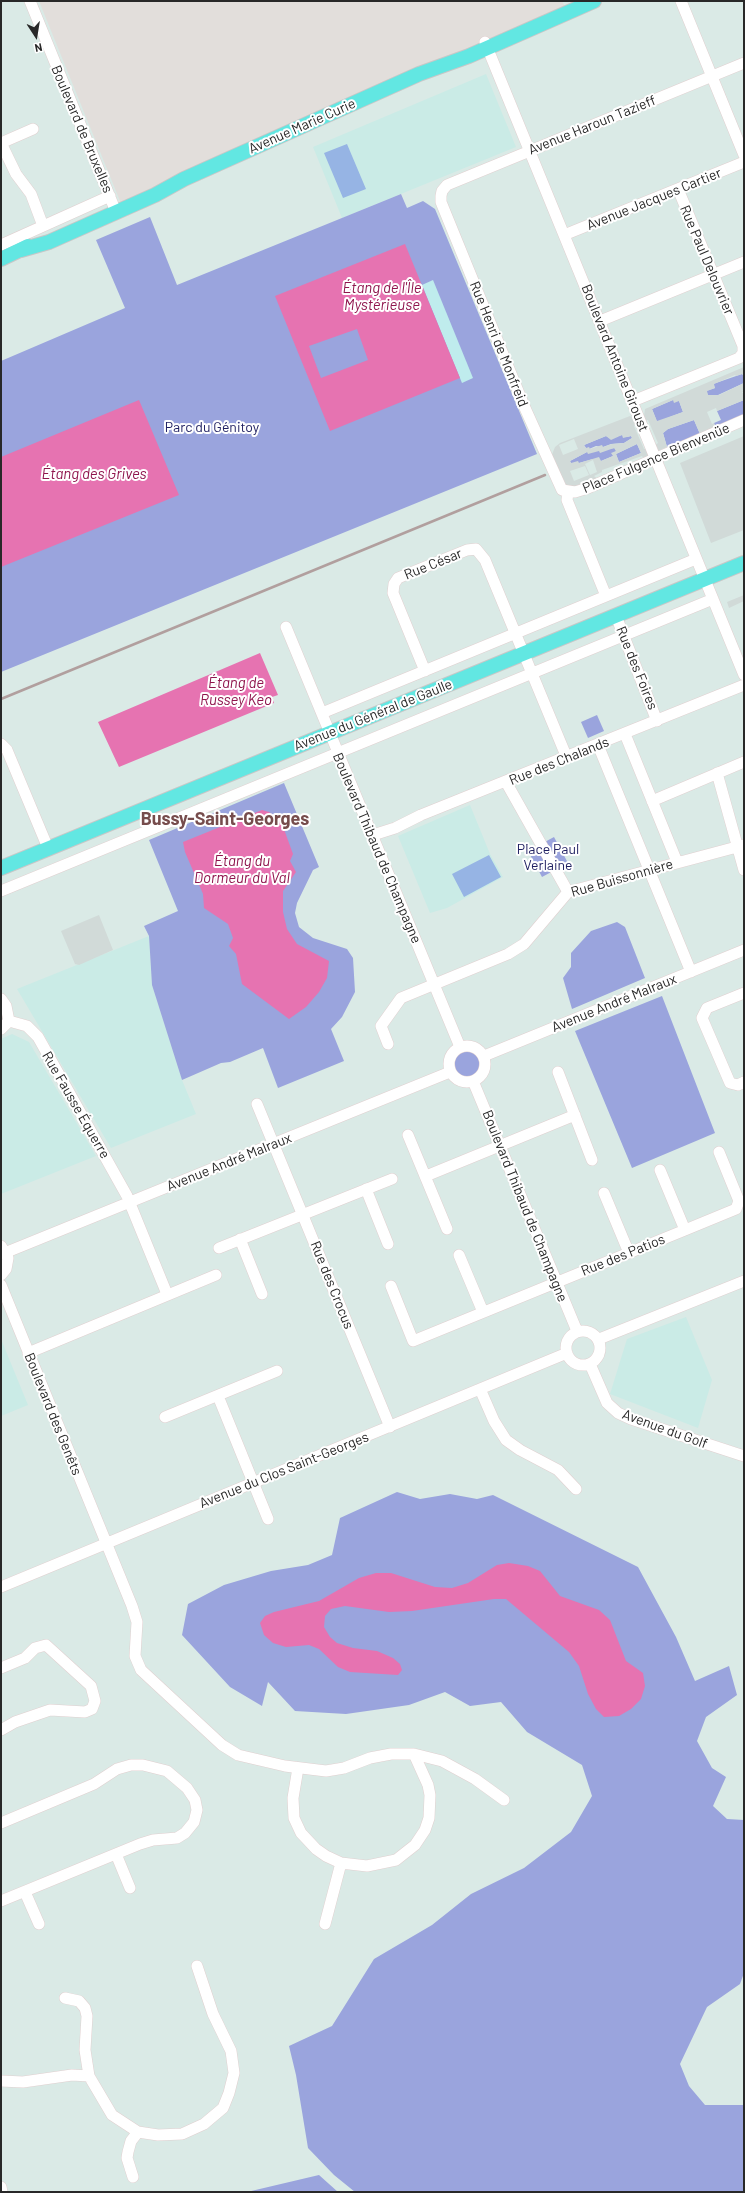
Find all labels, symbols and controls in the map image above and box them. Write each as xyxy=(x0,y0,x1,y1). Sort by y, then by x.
north arrow xyxy=(16,16,56,56)
text: N xyxy=(34,41,44,55)
street label: Boulevard de Bruxelles xyxy=(47,63,117,195)
street label: Avenue Haroun Tazieff xyxy=(526,92,658,158)
street label: Avenue Marie Curie xyxy=(246,95,358,157)
street label: Avenue Jacques Cartier xyxy=(584,164,724,234)
street label: Rue Paul Delouvrier xyxy=(676,203,738,317)
water label: Étang de l'Île Mystérieuse xyxy=(342,279,422,314)
street label: Rue Henri de Monfreid xyxy=(466,279,532,409)
street label: Boulevard Antoine Giroust xyxy=(578,282,652,434)
park label: Parc du Génitoy xyxy=(165,419,259,435)
street label: Place Fulgence Bienvenüe xyxy=(580,419,732,497)
water label: Étang des Grives xyxy=(41,465,147,483)
street label: Rue César xyxy=(402,545,464,583)
street label: Rue des Foires xyxy=(613,624,661,712)
water label: Étang de Russey Keo xyxy=(200,674,272,709)
street label: Avenue du Général de Gaulle xyxy=(291,675,455,755)
street label: Rue des Chalands xyxy=(507,733,611,789)
street label: Boulevard Thibaud de Champagne xyxy=(329,750,425,946)
district label: Bussy-Saint-Georges xyxy=(141,808,309,830)
park label: Place Paul Verlaine xyxy=(517,841,579,874)
water label: Étang du Dormeur du Val xyxy=(194,852,290,887)
street label: Rue Buissonnière xyxy=(569,855,675,901)
street label: Avenue André Malraux xyxy=(549,970,679,1036)
street label: Rue Fausse Équerre xyxy=(39,1049,113,1161)
street label: Boulevard Thibaud de Champagne xyxy=(479,1108,571,1304)
street label: Avenue André Malraux xyxy=(164,1129,294,1195)
street label: Rue des Patios xyxy=(578,1231,668,1279)
street label: Rue des Crocus xyxy=(307,1238,357,1332)
street label: Boulevard des Genêts xyxy=(21,1350,85,1478)
street label: Avenue du Golf xyxy=(620,1406,710,1452)
street label: Avenue du Clos Saint-Georges xyxy=(197,1428,371,1512)

